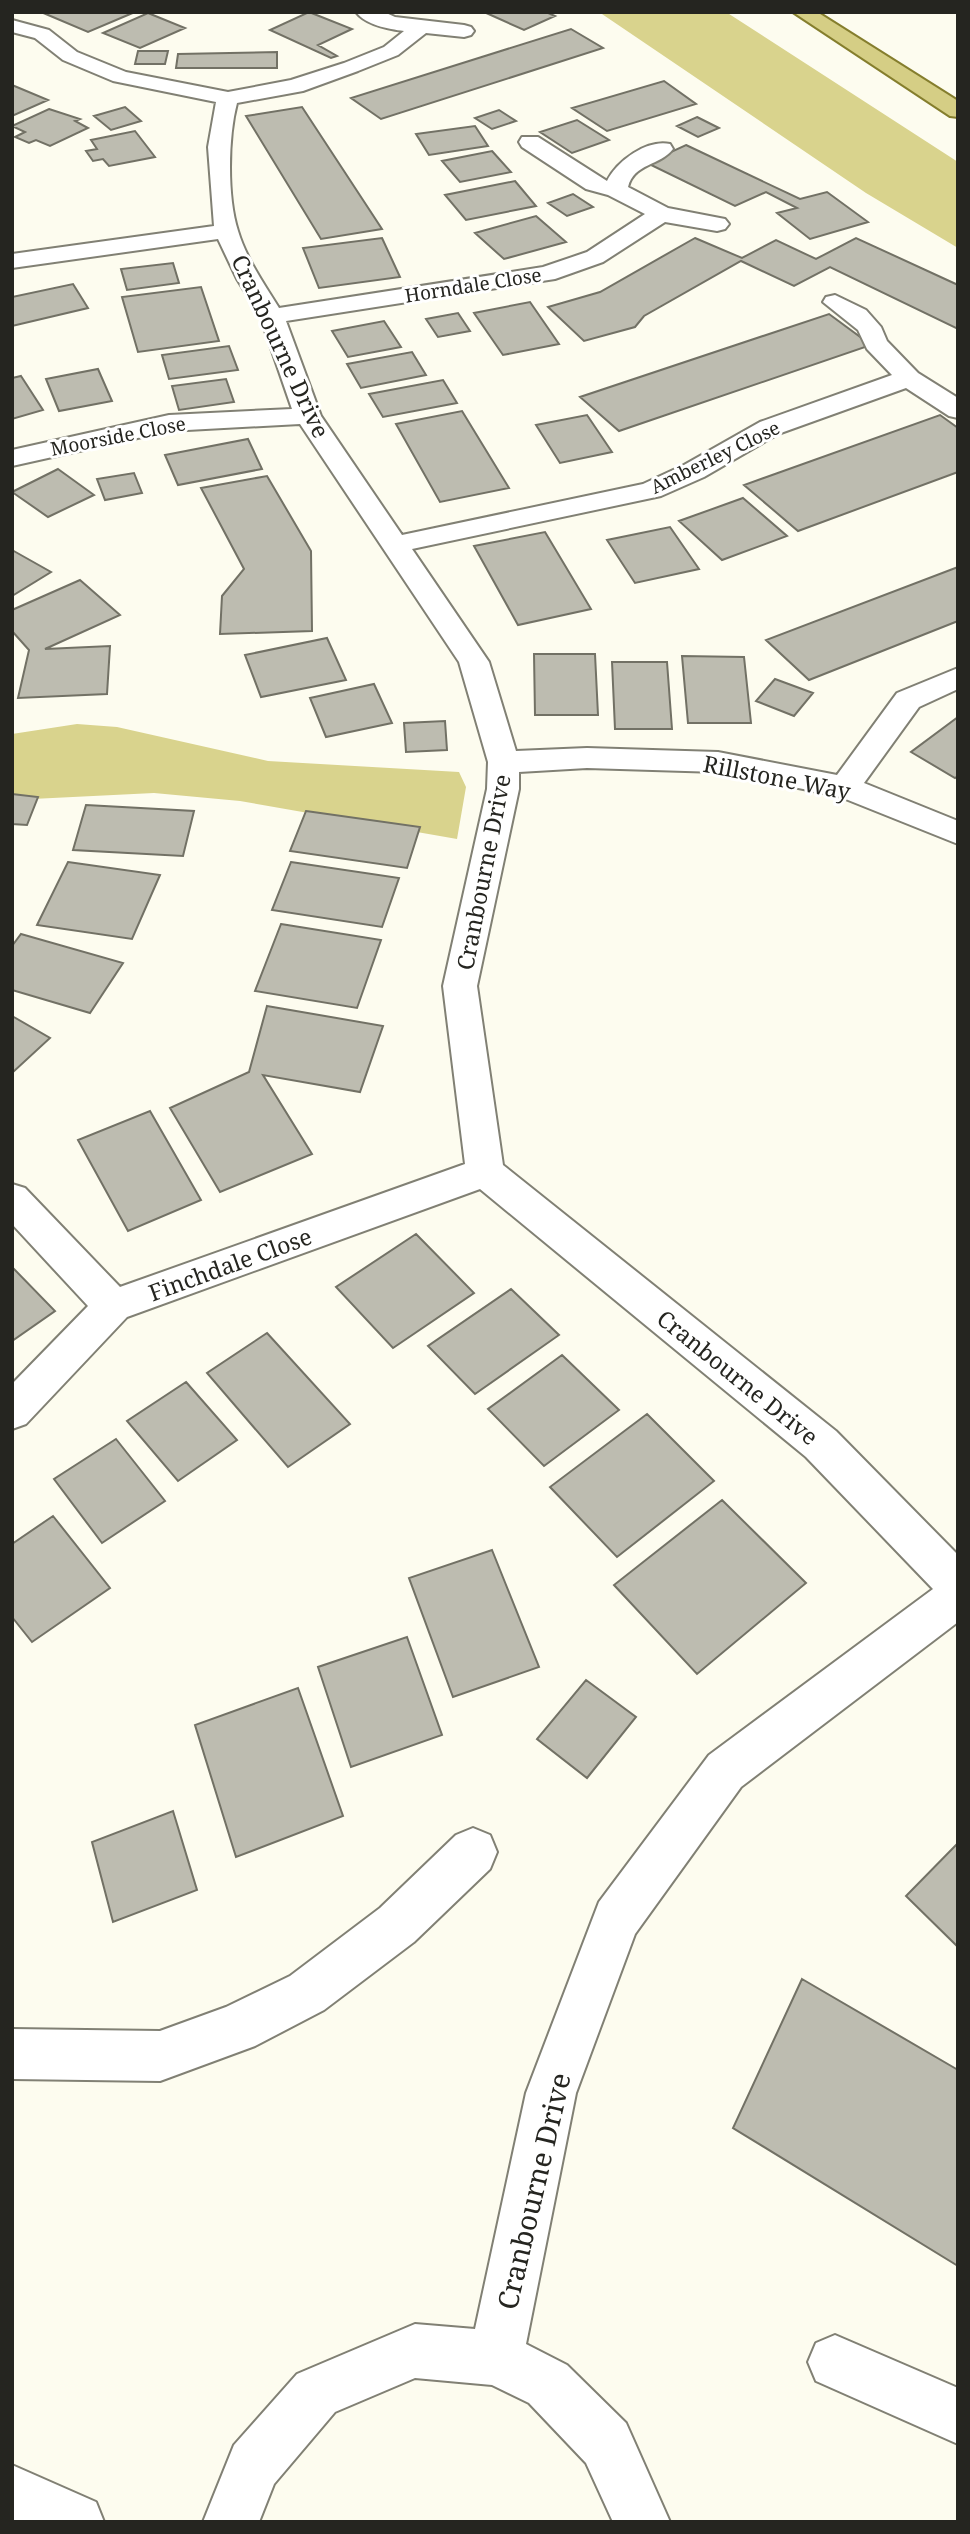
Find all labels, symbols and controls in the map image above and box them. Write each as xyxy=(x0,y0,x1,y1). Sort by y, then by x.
street label: Cranbourne Drive xyxy=(224,249,338,443)
street label: Horndale Close xyxy=(403,261,543,309)
street label: Moorside Close xyxy=(48,410,188,462)
street label: Amberley Close xyxy=(646,414,784,500)
street label: Rillstone Way xyxy=(701,747,853,807)
street label: Cranbourne Drive xyxy=(448,771,518,973)
street label: Finchdale Close xyxy=(144,1220,316,1308)
street label: Cranbourne Drive xyxy=(651,1302,825,1452)
street label: Cranbourne Drive xyxy=(487,2069,579,2313)

